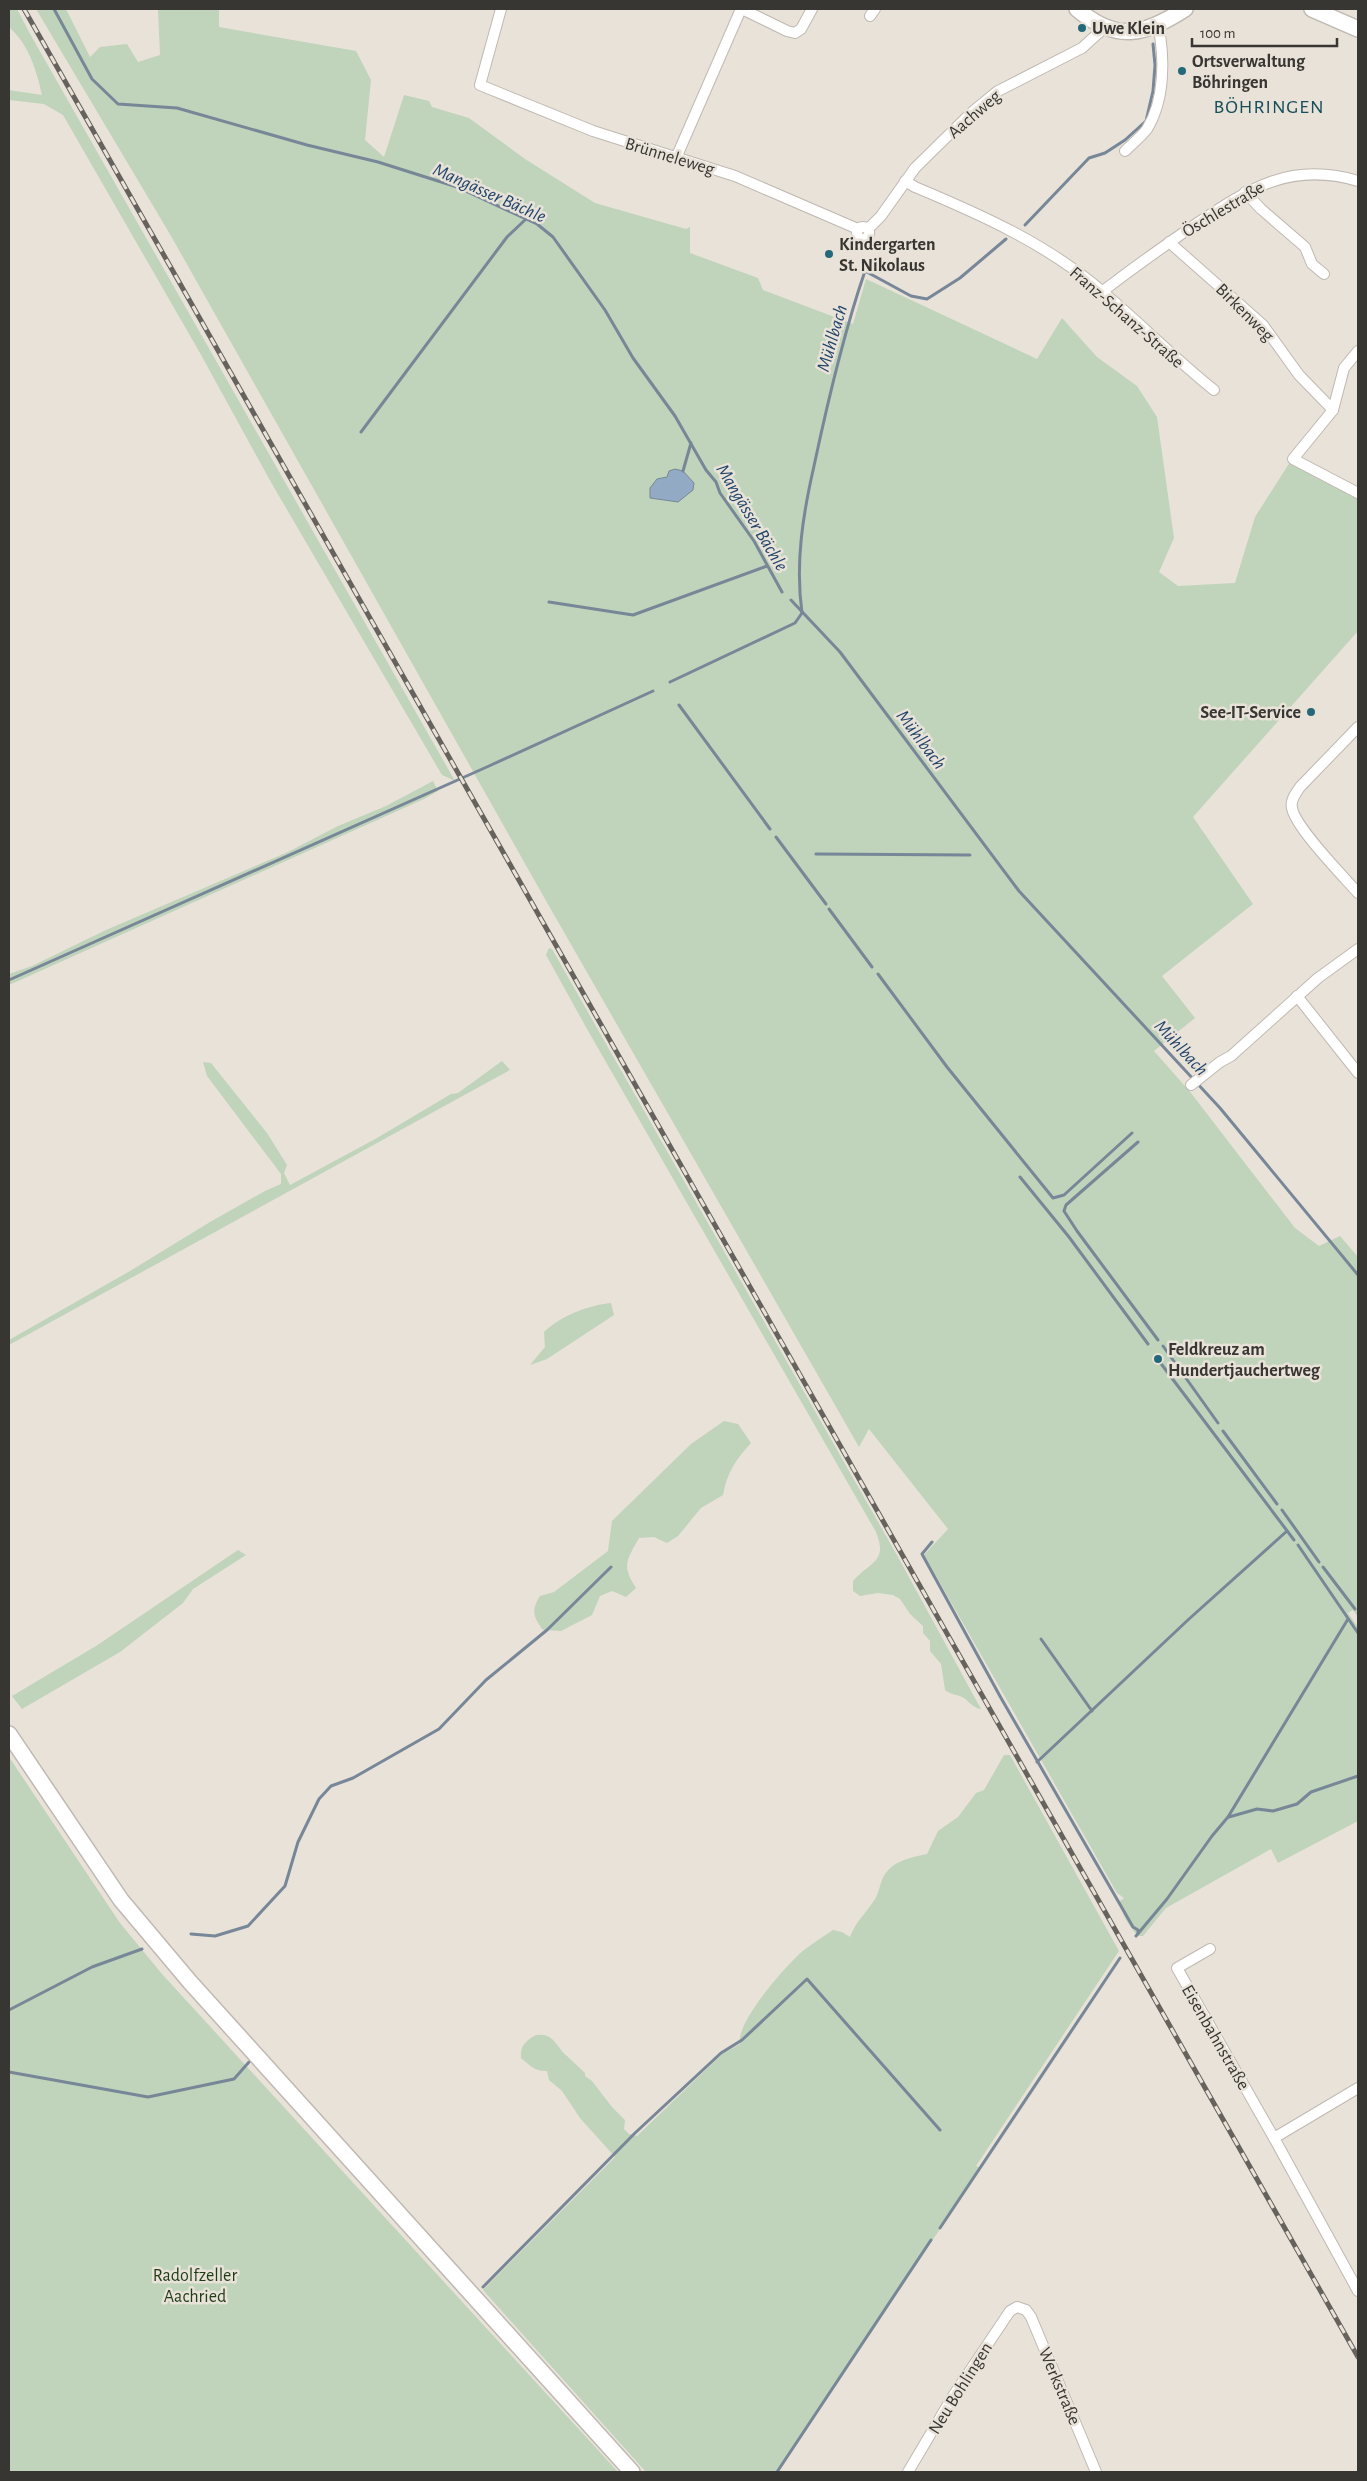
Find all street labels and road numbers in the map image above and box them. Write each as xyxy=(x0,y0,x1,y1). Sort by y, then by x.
street label: Aachweg xyxy=(945,87,1005,142)
street label: Brünneleweg xyxy=(623,135,717,179)
street label: Öschlestraße xyxy=(1179,177,1267,241)
street label: Franz-Schanz-Straße xyxy=(1066,264,1187,372)
street label: Birkenweg xyxy=(1212,280,1277,345)
street label: Eisenbahnstraße xyxy=(1178,1982,1252,2093)
street label: Neu Bohlingen xyxy=(926,2339,996,2438)
street label: Werkstraße xyxy=(1035,2345,1083,2428)

